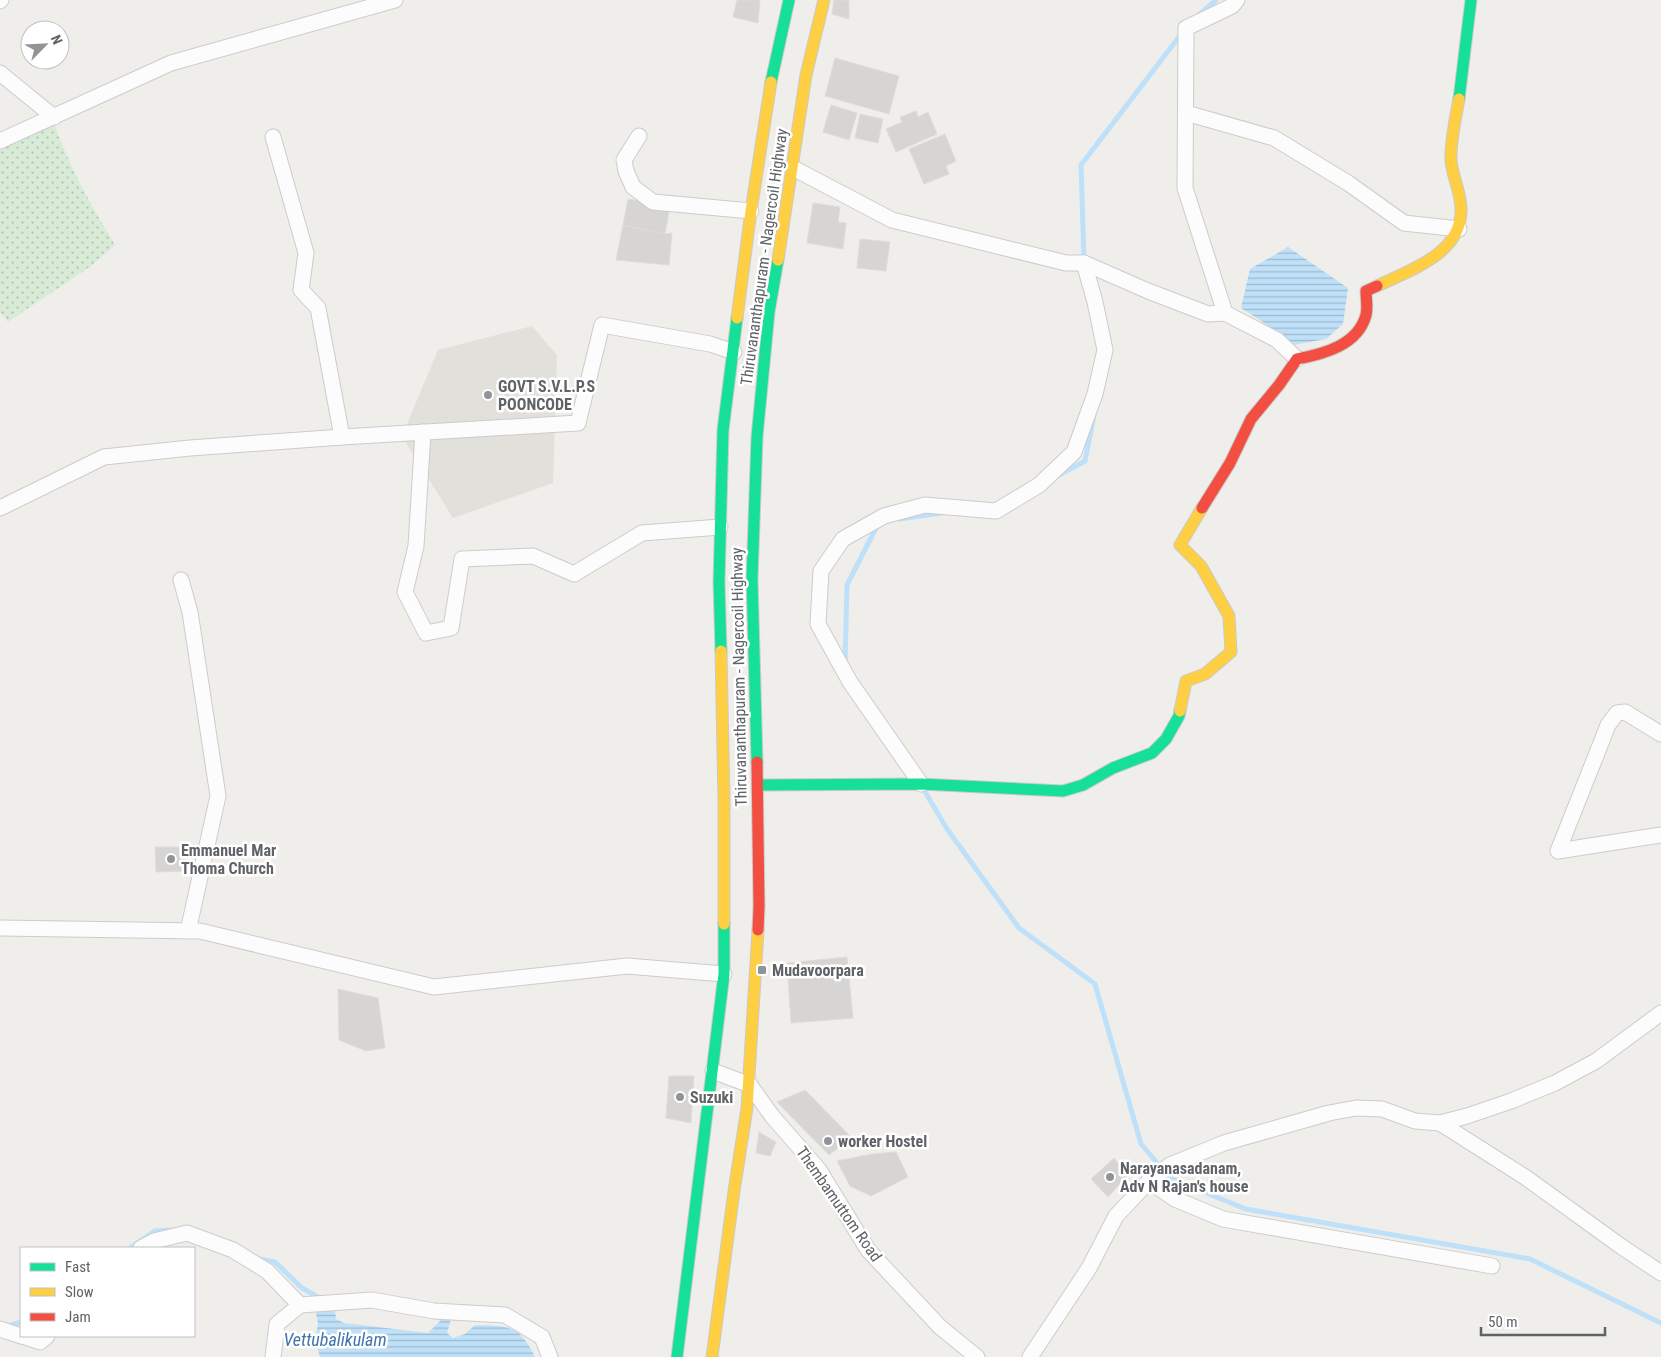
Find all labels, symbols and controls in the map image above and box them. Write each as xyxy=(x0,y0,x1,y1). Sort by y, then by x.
north arrow xyxy=(20,20,70,70)
text: N xyxy=(48,33,66,47)
street label: Thiruvananthapuram - Nagercoil Highway xyxy=(737,127,791,387)
place label: GOVT S.V.L.P.S POONCODE xyxy=(498,377,595,414)
marker: GOVT S.V.L.P.S POONCODE xyxy=(482,389,494,401)
street label: Thiruvananthapuram - Nagercoil Highway xyxy=(727,547,751,807)
place label: Emmanuel Mar Thoma Church xyxy=(181,841,276,878)
marker: Emmanuel Mar Thoma Church xyxy=(165,853,177,865)
place label: Mudavoorpara xyxy=(772,961,864,980)
marker: Mudavoorpara xyxy=(756,964,768,976)
place label: Suzuki xyxy=(690,1088,733,1107)
marker: Suzuki xyxy=(674,1091,686,1103)
place label: worker Hostel xyxy=(838,1132,927,1151)
marker: worker Hostel xyxy=(822,1135,834,1147)
street label: Thembamuttom Road xyxy=(792,1143,886,1265)
place label: Narayanasadanam, Adv N Rajan's house xyxy=(1120,1159,1249,1196)
marker: Narayanasadanam, Adv N Rajan's house xyxy=(1104,1171,1116,1183)
legend xyxy=(20,1247,195,1337)
text: Fast xyxy=(65,1258,90,1276)
text: Slow xyxy=(65,1283,94,1301)
scale bar xyxy=(1481,1304,1605,1336)
text: Jam xyxy=(65,1308,91,1326)
text: 50 m xyxy=(1488,1313,1518,1331)
water label: Vettubalikulam xyxy=(283,1329,387,1350)

